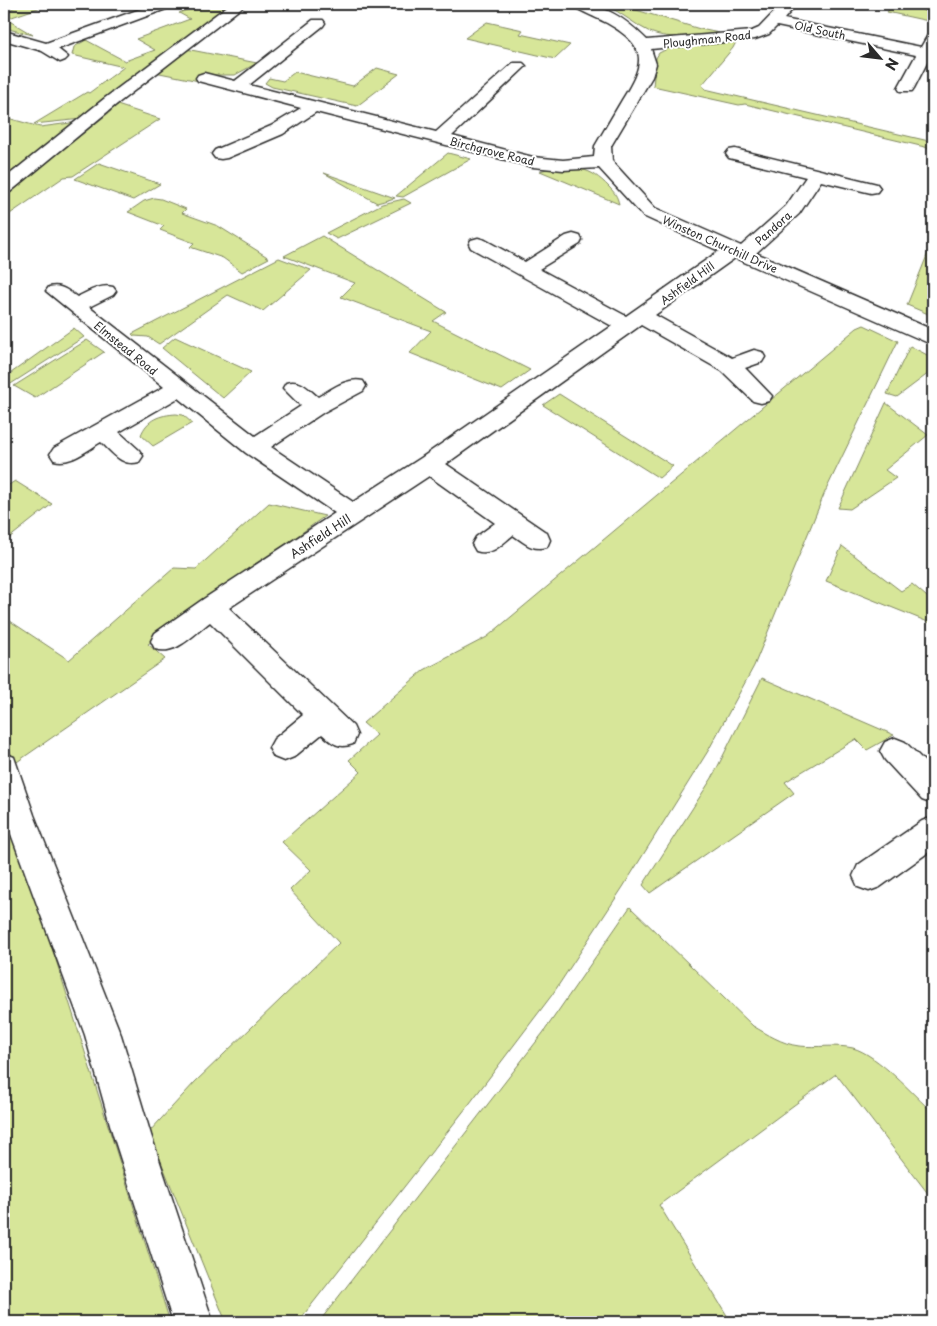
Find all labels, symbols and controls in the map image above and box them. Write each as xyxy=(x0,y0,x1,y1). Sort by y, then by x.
street label: Old South xyxy=(793,16,847,44)
street label: Ploughman Road xyxy=(662,26,752,52)
north arrow xyxy=(854,32,904,82)
text: N xyxy=(880,55,904,74)
street label: Birchgrove Road xyxy=(448,132,536,170)
street label: Pandora xyxy=(751,207,795,249)
street label: Winston Churchill Drive xyxy=(660,211,781,277)
street label: Ashfield Hill xyxy=(656,257,718,309)
street label: Elmstead Road xyxy=(90,317,162,379)
street label: Ashfield Hill xyxy=(286,510,354,562)

